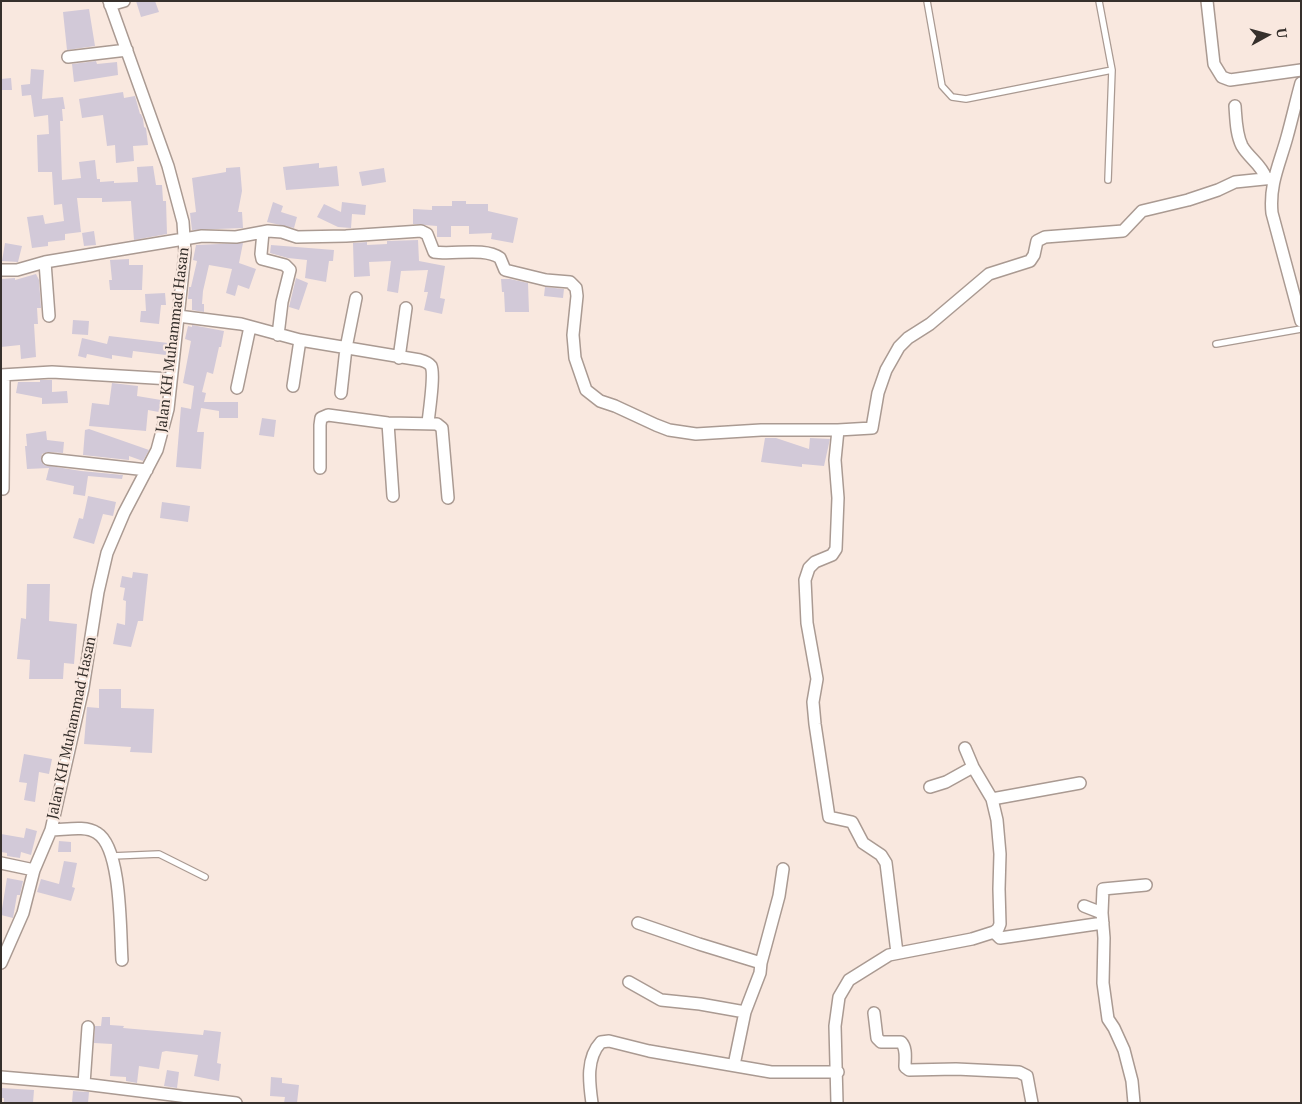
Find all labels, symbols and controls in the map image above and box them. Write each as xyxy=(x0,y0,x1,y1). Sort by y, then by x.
north arrow xyxy=(1242,10,1292,60)
text: U xyxy=(1272,27,1292,39)
street label: Jalan KH Muhammad Hasan xyxy=(153,246,193,434)
street label: Jalan KH Muhammad Hasan xyxy=(44,635,100,821)

